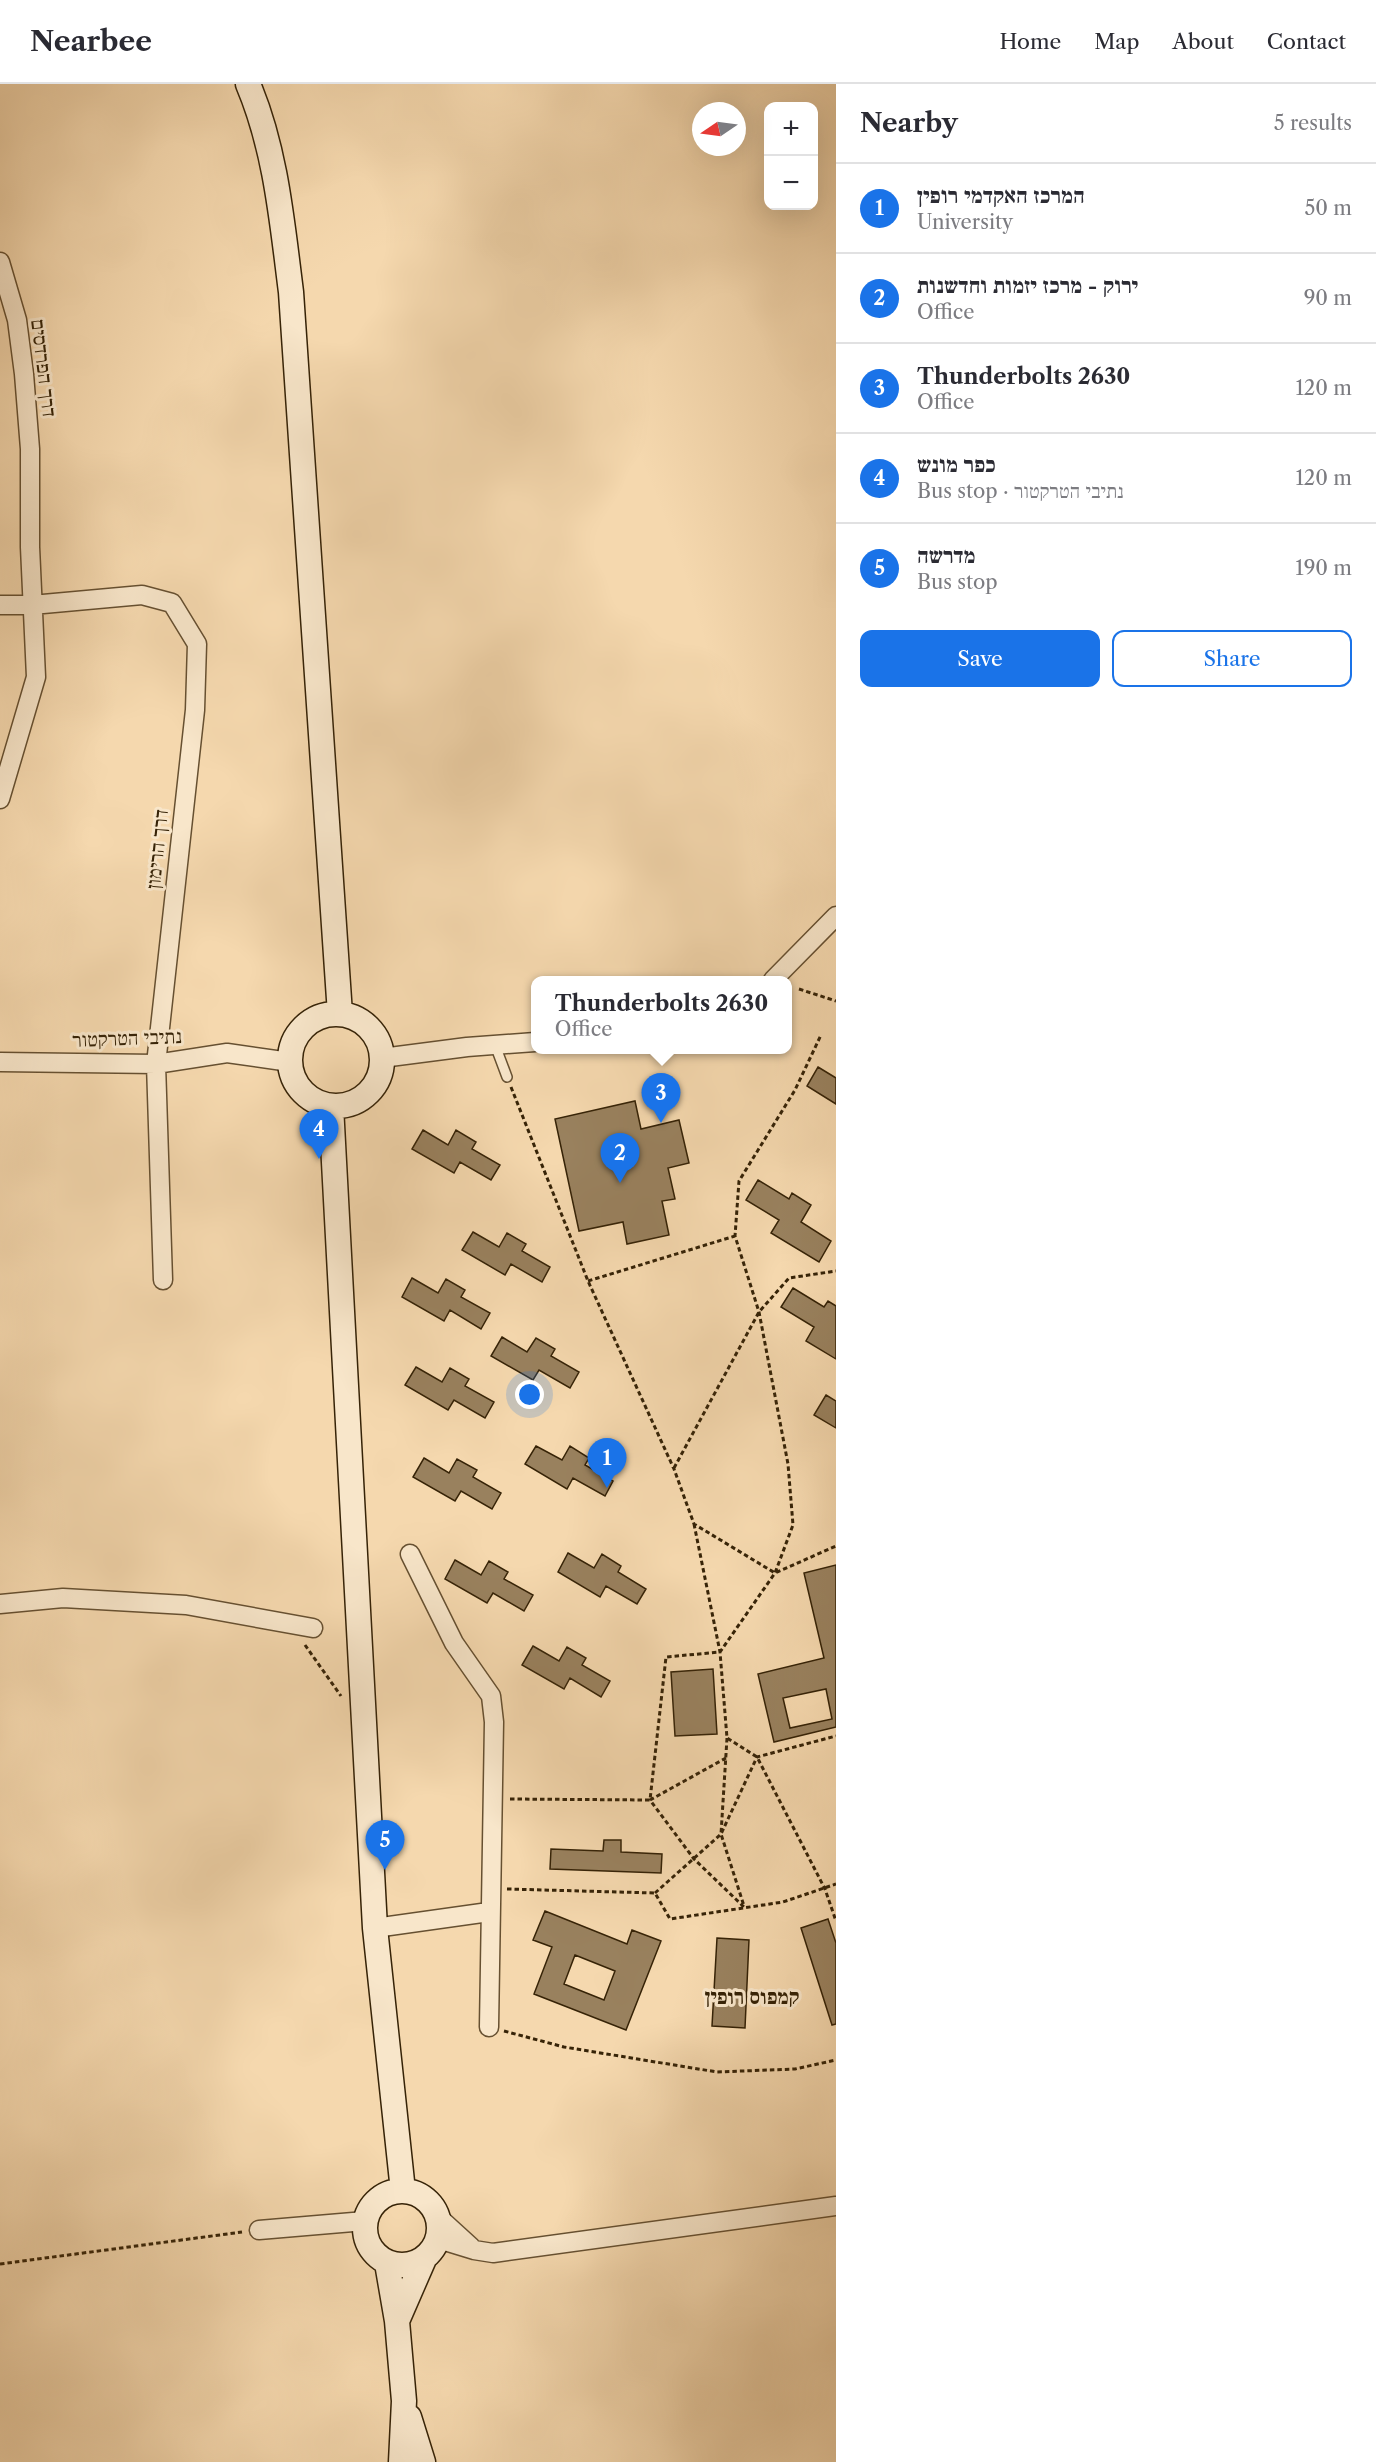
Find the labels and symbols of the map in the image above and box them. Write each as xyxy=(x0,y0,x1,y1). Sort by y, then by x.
north arrow xyxy=(692,102,746,156)
street label: דרך הפרדסים xyxy=(26,318,62,418)
street label: דרך הרימון xyxy=(141,808,173,890)
street label: נתיבי הטרקטור xyxy=(72,1024,182,1052)
pin: 3 xyxy=(642,1074,680,1123)
pin: 4 xyxy=(300,1110,338,1159)
pin: 2 xyxy=(600,1134,640,1183)
your location xyxy=(515,1380,544,1409)
pin: 1 xyxy=(588,1438,626,1488)
pin: 5 xyxy=(366,1820,404,1870)
district label: קמפוס רופין xyxy=(705,1984,799,2009)

